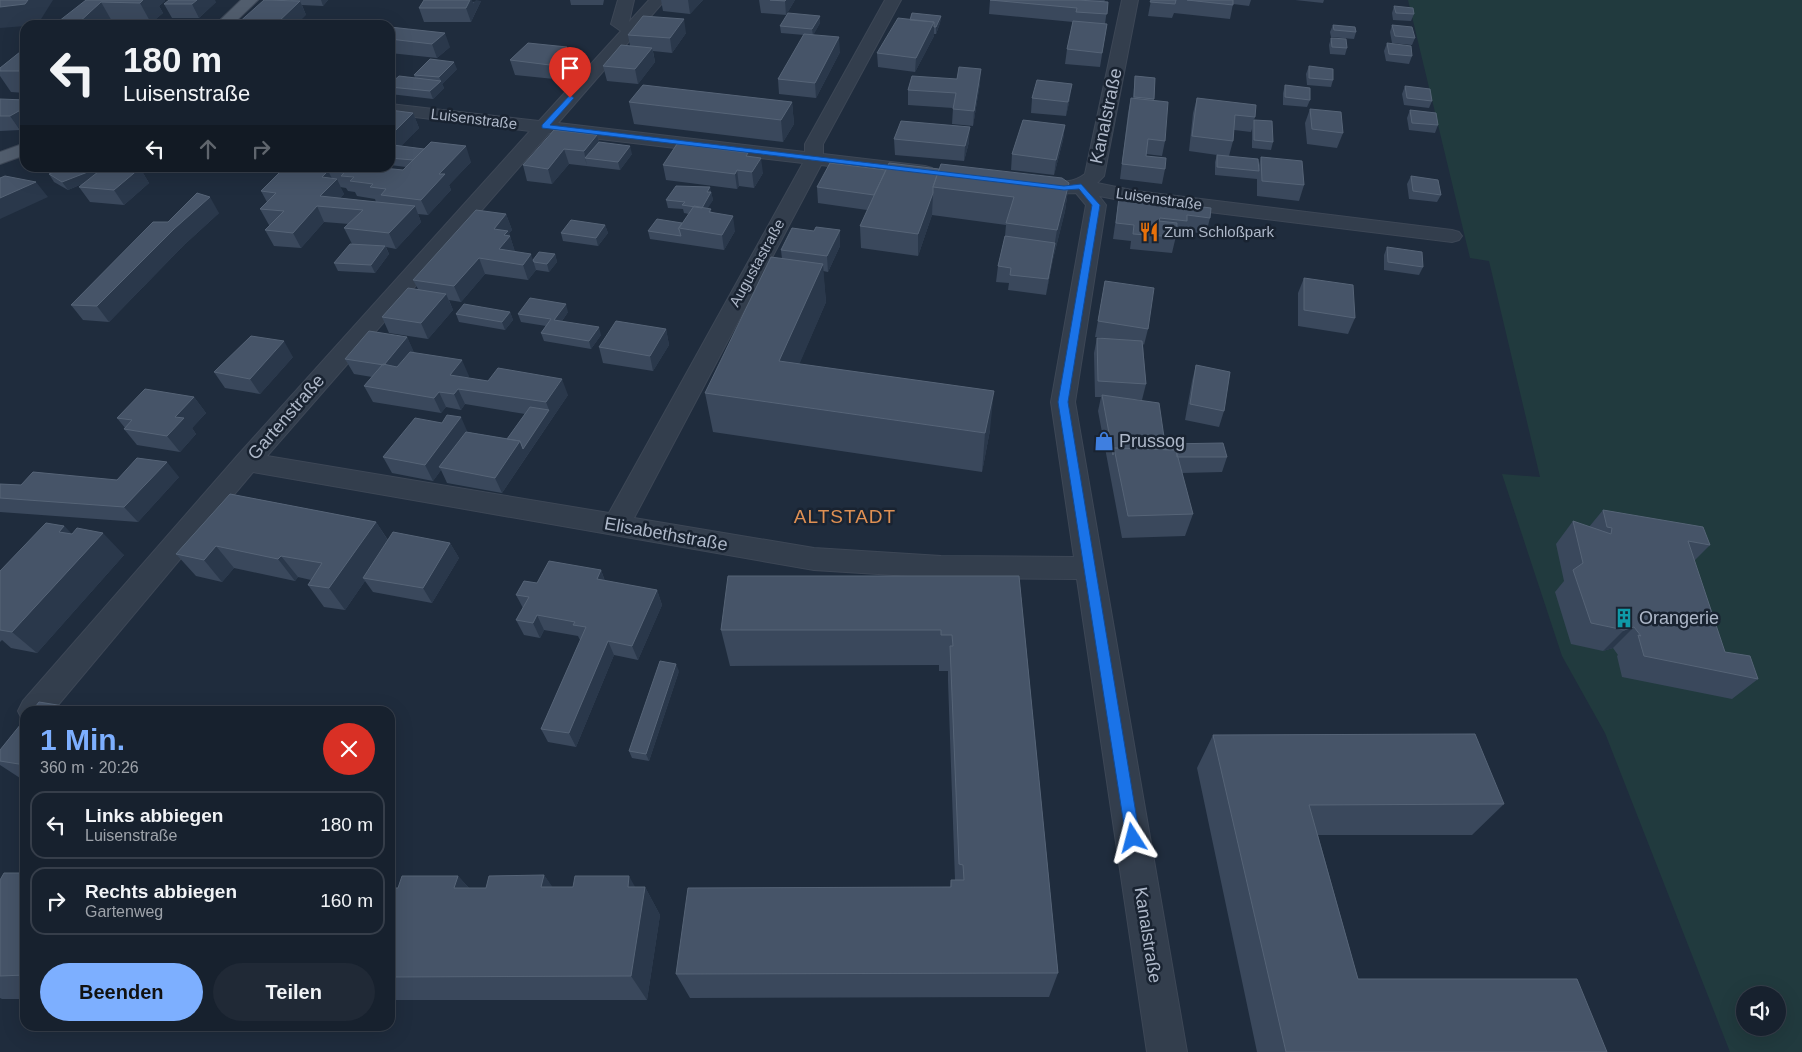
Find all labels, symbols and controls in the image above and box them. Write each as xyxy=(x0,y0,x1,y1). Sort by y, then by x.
icon: left xyxy=(40,40,105,105)
text: 180 m xyxy=(123,40,222,79)
pin xyxy=(549,47,591,98)
icon: arrive xyxy=(556,54,584,82)
street label: Kanalstraße xyxy=(1086,66,1126,166)
text: Luisenstraße xyxy=(123,81,250,106)
street label: Luisenstraße xyxy=(430,105,518,132)
icon: left xyxy=(141,135,169,163)
icon: ahead xyxy=(194,135,222,163)
icon: right xyxy=(247,135,275,163)
street label: Luisenstraße xyxy=(1115,184,1203,213)
street label: Augustastraße xyxy=(725,216,788,310)
restaurant icon: Zum Schloßpark xyxy=(1138,221,1160,243)
place label: Zum Schloßpark xyxy=(1164,223,1275,240)
street label: Gartenstraße xyxy=(244,370,328,464)
shop icon: Prussog xyxy=(1093,430,1115,452)
place label: Prussog xyxy=(1119,431,1185,451)
district label: ALTSTADT xyxy=(794,506,896,527)
street label: Elisabethstraße xyxy=(603,513,729,555)
building icon: Orangerie xyxy=(1613,607,1635,629)
place label: Orangerie xyxy=(1639,608,1719,628)
text: 1 Min. xyxy=(40,723,125,756)
button: close xyxy=(323,723,375,775)
text: 360 m · 20:26 xyxy=(40,759,139,776)
text: Links abbiegen xyxy=(85,805,223,826)
icon: left xyxy=(42,811,70,839)
position arrow xyxy=(1106,811,1158,863)
text: 180 m xyxy=(320,814,373,835)
text: Luisenstraße xyxy=(85,827,178,844)
text: Rechts abbiegen xyxy=(85,881,237,902)
street label: Kanalstraße xyxy=(1131,886,1165,984)
icon: right xyxy=(42,887,70,915)
text: 160 m xyxy=(320,890,373,911)
text: Gartenweg xyxy=(85,903,163,920)
button: Beenden xyxy=(40,963,203,1021)
button: Teilen xyxy=(213,963,375,1021)
map controls xyxy=(1736,986,1786,1036)
button: sound xyxy=(1736,986,1786,1036)

